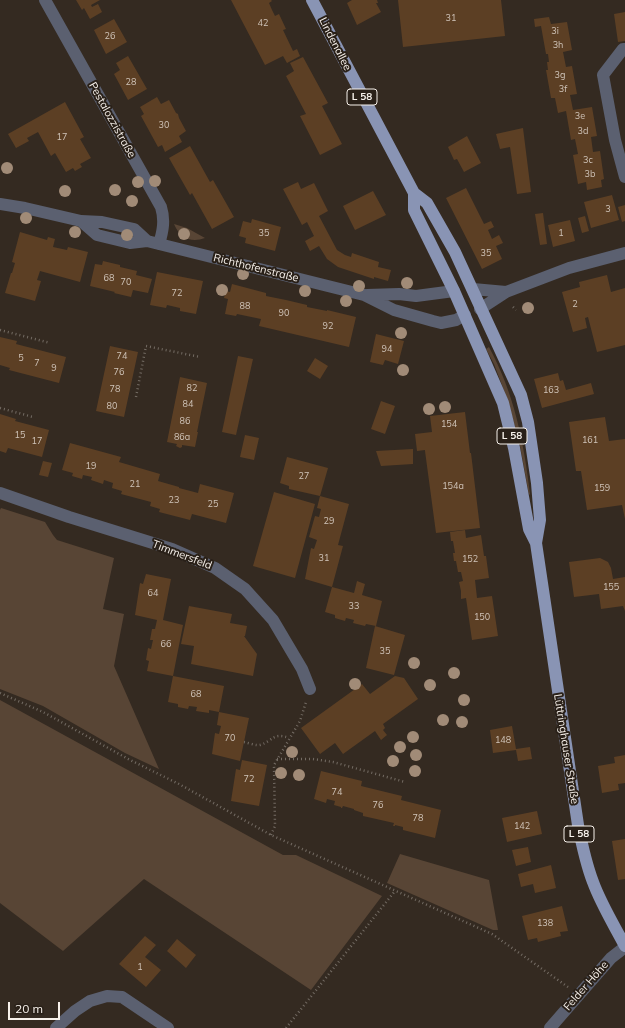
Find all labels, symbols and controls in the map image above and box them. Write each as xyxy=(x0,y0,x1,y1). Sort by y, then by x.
house number: 31 xyxy=(446,13,456,23)
street label: Lindenallee xyxy=(316,15,354,73)
house number: 42 xyxy=(258,18,268,28)
house number: 3i xyxy=(551,26,559,36)
house number: 26 xyxy=(105,31,115,41)
house number: 3h xyxy=(553,40,563,50)
house number: 3g xyxy=(555,70,565,80)
house number: 28 xyxy=(126,77,136,87)
street label: Pestalozzistraße xyxy=(86,80,138,160)
house number: 3f xyxy=(559,84,567,94)
road number: L 58 xyxy=(347,89,377,105)
house number: 3e xyxy=(575,111,585,121)
house number: 30 xyxy=(159,120,169,130)
house number: 3d xyxy=(578,126,588,136)
house number: 17 xyxy=(57,132,67,142)
house number: 3c xyxy=(583,155,593,165)
house number: 3b xyxy=(585,169,595,179)
house number: 3 xyxy=(605,204,611,214)
house number: 35 xyxy=(259,228,269,238)
house number: 1 xyxy=(558,228,564,238)
house number: 35 xyxy=(481,248,491,258)
street label: Richthofenstraße xyxy=(212,251,300,285)
house number: 68 xyxy=(104,273,114,283)
house number: 70 xyxy=(121,277,131,287)
house number: 72 xyxy=(172,288,182,298)
house number: 2 xyxy=(572,299,578,309)
house number: 88 xyxy=(240,301,250,311)
house number: 90 xyxy=(279,308,289,318)
house number: 92 xyxy=(323,321,333,331)
house number: 94 xyxy=(382,344,392,354)
house number: 74 xyxy=(117,351,127,361)
house number: 5 xyxy=(18,353,24,363)
house number: 7 xyxy=(34,358,40,368)
house number: 9 xyxy=(51,363,57,373)
house number: 76 xyxy=(114,367,124,377)
house number: 82 xyxy=(187,383,197,393)
house number: 78 xyxy=(110,384,120,394)
house number: 163 xyxy=(543,385,559,395)
house number: 84 xyxy=(183,399,193,409)
house number: 80 xyxy=(107,401,117,411)
house number: 86 xyxy=(180,416,190,426)
house number: 154 xyxy=(441,419,457,429)
road number: L 58 xyxy=(497,428,527,444)
house number: 15 xyxy=(15,430,25,440)
house number: 86a xyxy=(174,432,190,442)
house number: 161 xyxy=(582,435,598,445)
house number: 17 xyxy=(32,436,42,446)
house number: 19 xyxy=(86,461,96,471)
house number: 27 xyxy=(299,471,309,481)
house number: 21 xyxy=(130,479,140,489)
house number: 154a xyxy=(442,481,464,491)
house number: 159 xyxy=(594,483,610,493)
house number: 23 xyxy=(169,495,179,505)
house number: 25 xyxy=(208,499,218,509)
house number: 29 xyxy=(324,516,334,526)
street label: Timmersfeld xyxy=(150,538,214,572)
house number: 31 xyxy=(319,553,329,563)
house number: 152 xyxy=(462,554,478,564)
house number: 155 xyxy=(603,582,619,592)
house number: 64 xyxy=(148,588,158,598)
house number: 33 xyxy=(349,601,359,611)
house number: 150 xyxy=(474,612,490,622)
house number: 66 xyxy=(161,639,171,649)
house number: 35 xyxy=(380,646,390,656)
house number: 68 xyxy=(191,689,201,699)
street label: Lüttringhauser Straße xyxy=(551,693,581,805)
house number: 70 xyxy=(225,733,235,743)
house number: 148 xyxy=(495,735,511,745)
house number: 72 xyxy=(244,774,254,784)
house number: 74 xyxy=(332,787,342,797)
house number: 76 xyxy=(373,800,383,810)
house number: 78 xyxy=(413,813,423,823)
house number: 142 xyxy=(514,821,530,831)
road number: L 58 xyxy=(564,826,594,842)
house number: 138 xyxy=(537,918,553,928)
street label: Felder Höhe xyxy=(561,959,611,1013)
house number: 1 xyxy=(137,962,143,972)
scale bar xyxy=(10,994,62,1020)
text: 20 m xyxy=(15,1001,43,1016)

